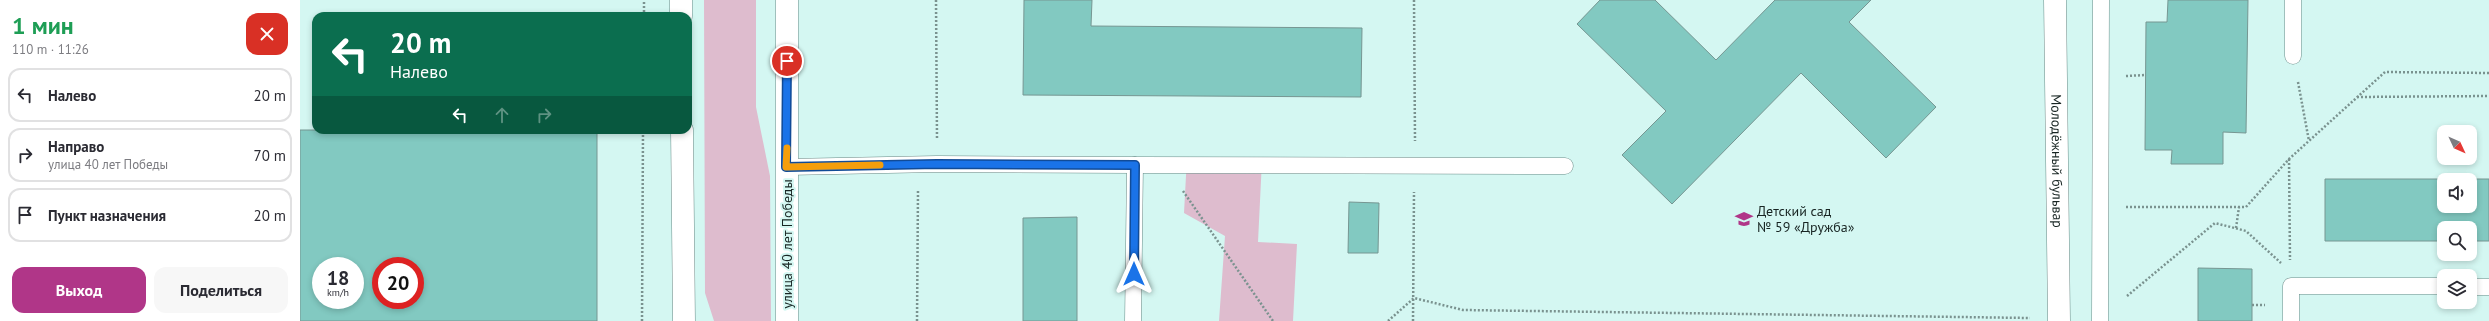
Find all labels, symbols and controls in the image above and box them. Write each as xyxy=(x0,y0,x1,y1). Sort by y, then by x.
text: 1 мин xyxy=(12,10,74,41)
button: close xyxy=(246,13,288,55)
text: 20 m xyxy=(390,24,451,61)
icon: left xyxy=(324,28,376,80)
text: 110 m · 11:26 xyxy=(12,41,89,58)
pin xyxy=(770,44,804,78)
icon: arrive xyxy=(776,50,798,72)
text: Налево xyxy=(390,60,448,83)
icon: left xyxy=(14,84,36,106)
text: Налево xyxy=(48,86,96,105)
text: 20 m xyxy=(253,86,286,105)
street label: Молодёжный бульвар xyxy=(2047,94,2067,228)
icon: left xyxy=(449,104,471,126)
icon: ahead xyxy=(491,104,513,126)
icon: right xyxy=(533,104,555,126)
north arrow xyxy=(2437,125,2477,165)
map controls xyxy=(2437,125,2477,309)
text: Направо xyxy=(48,137,104,156)
icon: right xyxy=(14,144,36,166)
text: 70 m xyxy=(253,146,286,165)
text: улица 40 лет Победы xyxy=(48,156,168,173)
button: sound xyxy=(2437,173,2477,213)
street label: улица 40 лет Победы xyxy=(778,179,796,309)
place label: Детский сад № 59 «Дружба» xyxy=(1757,202,1855,236)
icon: arrive xyxy=(14,204,36,226)
text: Пункт назначения xyxy=(48,206,166,225)
text: 20 m xyxy=(253,206,286,225)
school or university icon: Детский сад № 59 «Дружба» xyxy=(1734,209,1754,229)
button: search xyxy=(2437,221,2477,261)
position arrow xyxy=(1113,253,1155,295)
speed limit sign: 20 xyxy=(372,257,424,309)
text: 18 xyxy=(327,265,349,291)
button: Выход xyxy=(12,267,146,313)
button: Поделиться xyxy=(154,267,288,313)
button: layers xyxy=(2437,269,2477,309)
text: km/h xyxy=(327,286,349,299)

